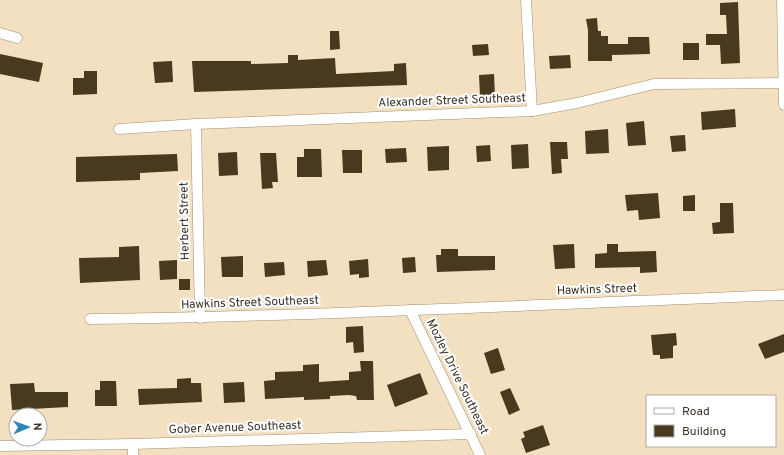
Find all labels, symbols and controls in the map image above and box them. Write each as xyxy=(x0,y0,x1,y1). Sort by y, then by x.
street label: Alexander Street Southeast xyxy=(378,90,526,112)
street label: Herbert Street xyxy=(176,182,194,260)
street label: Hawkins Street xyxy=(557,281,637,299)
street label: Hawkins Street Southeast xyxy=(181,293,319,313)
street label: Mozley Drive Southeast xyxy=(422,317,492,437)
legend xyxy=(646,395,776,447)
text: Road xyxy=(682,404,710,420)
north arrow xyxy=(8,407,48,447)
street label: Gober Avenue Southeast xyxy=(168,418,302,438)
text: N xyxy=(30,422,44,431)
text: Building xyxy=(682,424,726,440)

